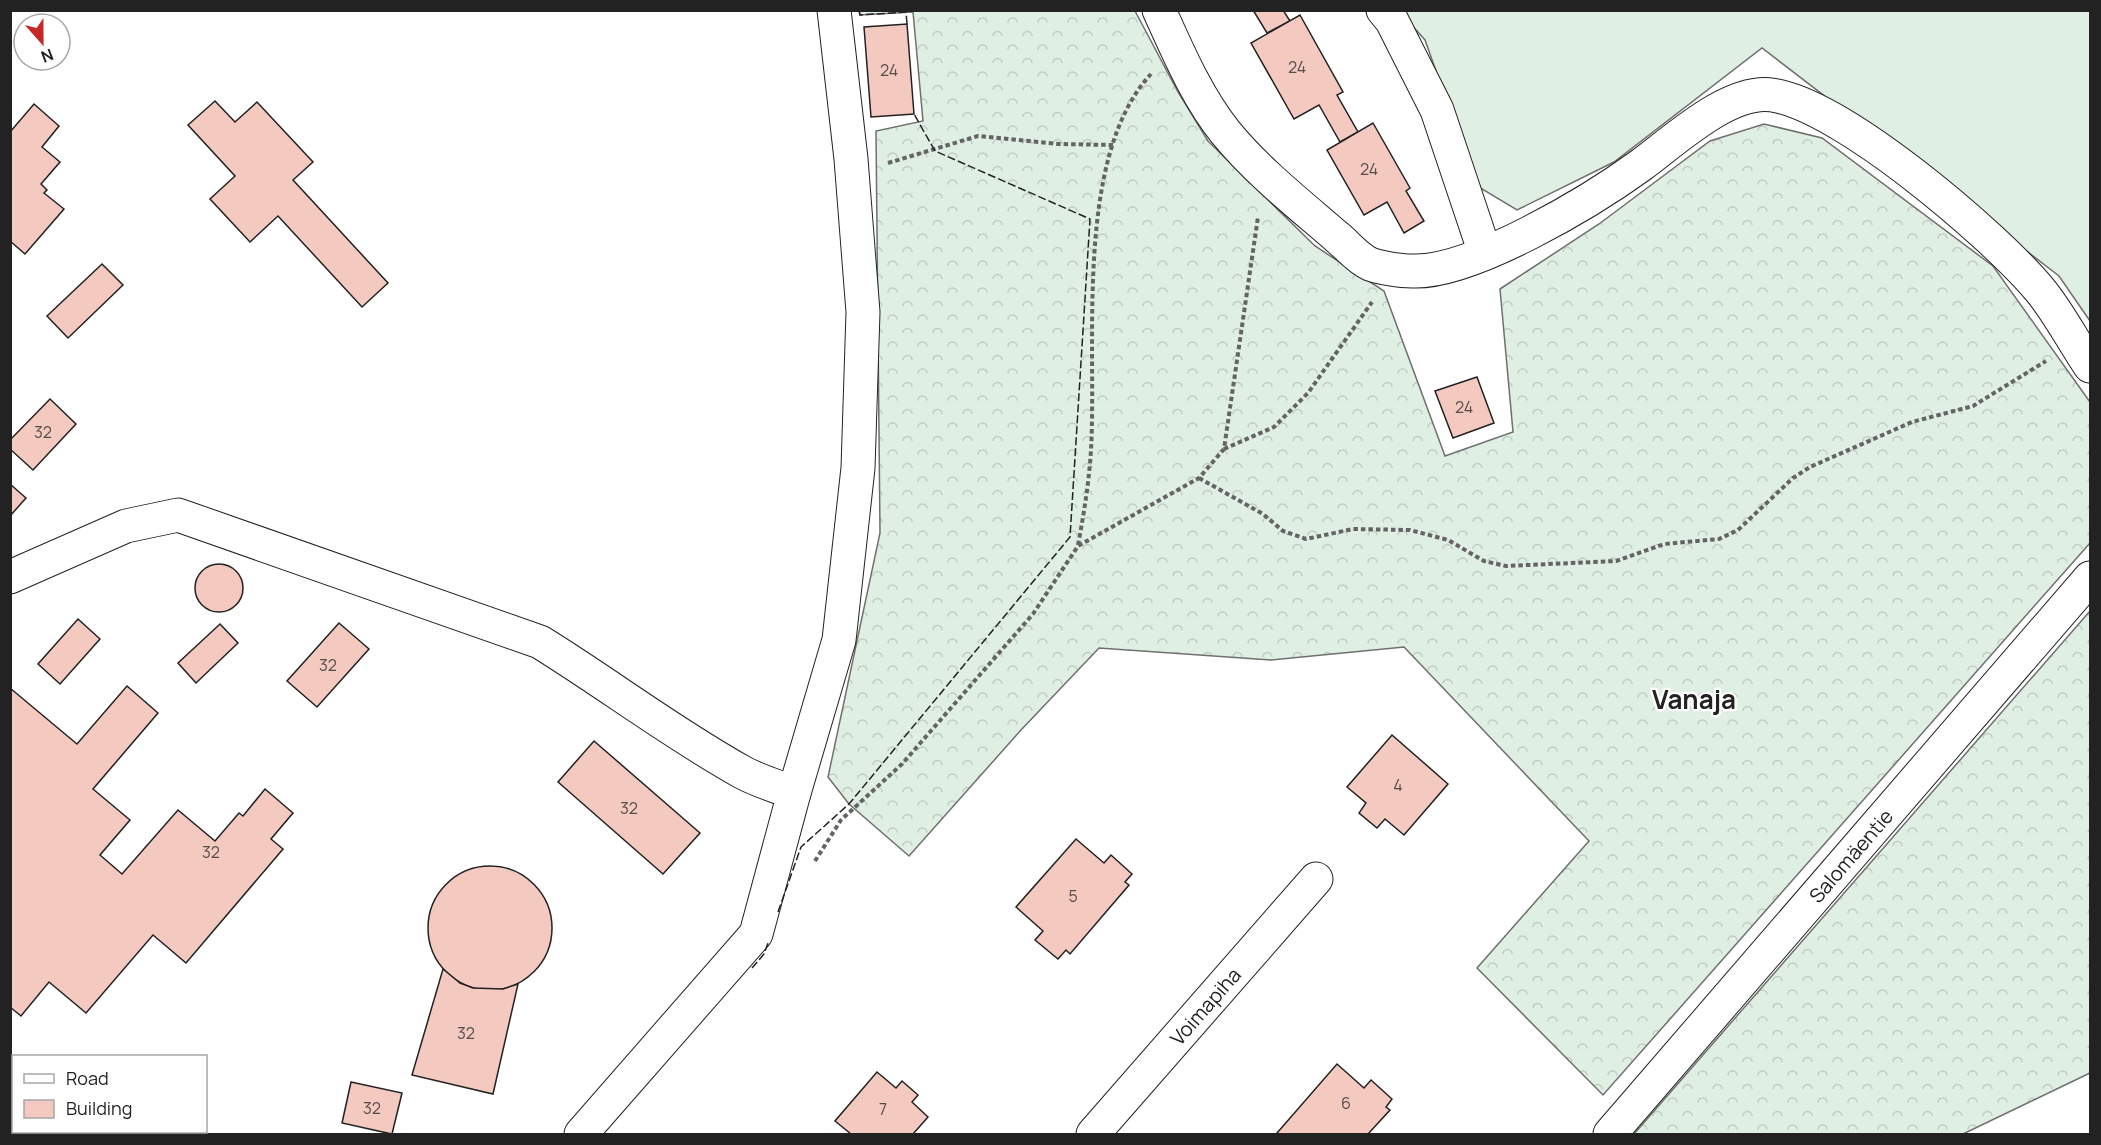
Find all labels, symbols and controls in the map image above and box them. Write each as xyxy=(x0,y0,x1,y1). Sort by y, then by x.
north arrow xyxy=(12,12,72,72)
text: N xyxy=(38,44,57,68)
house number: 24 xyxy=(1288,56,1306,78)
house number: 24 xyxy=(880,59,898,81)
house number: 24 xyxy=(1360,158,1378,180)
house number: 24 xyxy=(1455,396,1473,418)
house number: 32 xyxy=(34,421,52,443)
house number: 32 xyxy=(319,654,337,676)
district label: Vanaja xyxy=(1652,681,1736,717)
house number: 4 xyxy=(1393,774,1403,796)
house number: 32 xyxy=(620,797,638,819)
street label: Salomäentie xyxy=(1802,803,1899,908)
house number: 32 xyxy=(202,841,220,863)
house number: 5 xyxy=(1068,885,1078,907)
street label: Voimapiha xyxy=(1163,961,1246,1051)
house number: 32 xyxy=(457,1022,475,1044)
legend xyxy=(12,1055,207,1133)
text: Road xyxy=(66,1066,109,1090)
house number: 6 xyxy=(1341,1092,1351,1114)
text: Building xyxy=(66,1096,132,1120)
house number: 32 xyxy=(363,1097,381,1119)
house number: 7 xyxy=(879,1098,887,1120)

